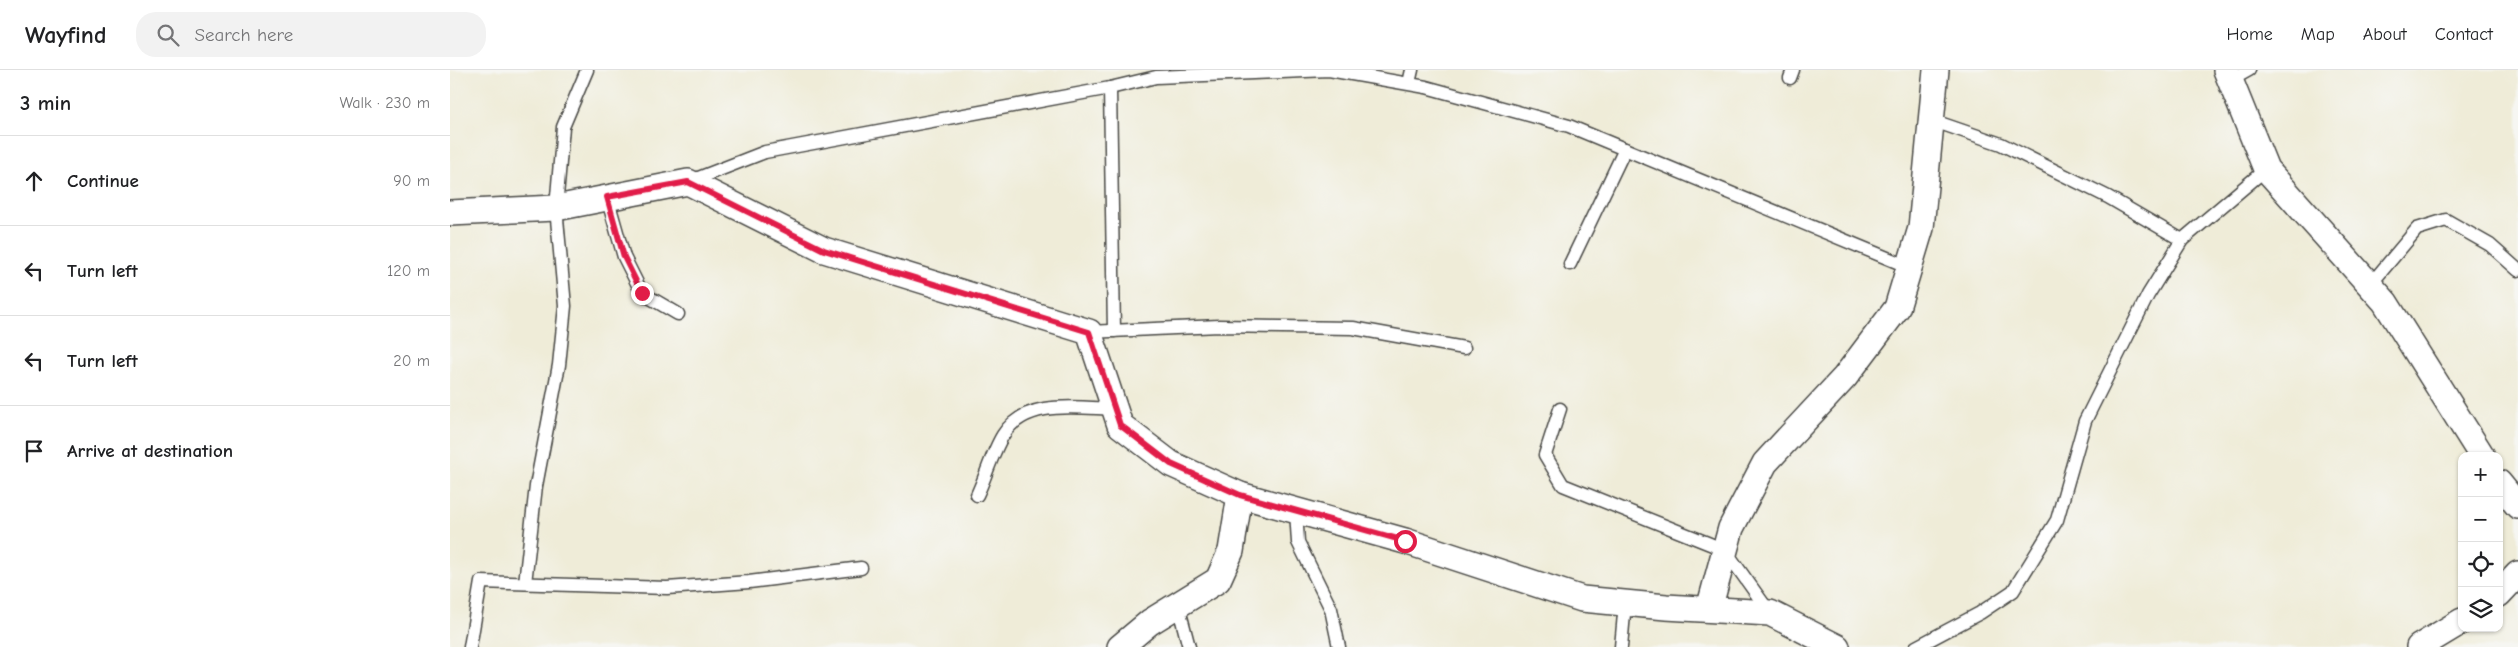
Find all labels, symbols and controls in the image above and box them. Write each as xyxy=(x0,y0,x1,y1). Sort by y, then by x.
search box xyxy=(136,12,486,57)
text: Wayfind xyxy=(25,21,106,49)
icon: search xyxy=(154,21,182,49)
text: Search here xyxy=(194,24,293,46)
text: Home xyxy=(2226,24,2273,45)
text: Map xyxy=(2301,24,2335,45)
text: About xyxy=(2363,24,2407,45)
text: Contact xyxy=(2435,24,2493,45)
text: 3 min xyxy=(20,91,71,115)
text: Walk · 230 m xyxy=(339,94,430,112)
icon: ahead xyxy=(20,167,48,195)
text: Continue xyxy=(67,170,139,192)
text: 90 m xyxy=(393,172,430,190)
icon: left xyxy=(20,257,48,285)
text: Turn left xyxy=(67,260,138,282)
text: 120 m xyxy=(387,262,430,280)
route end xyxy=(631,282,654,305)
icon: left xyxy=(20,347,48,375)
text: Turn left xyxy=(67,350,138,372)
text: 20 m xyxy=(393,352,430,370)
icon: arrive xyxy=(20,437,48,465)
text: Arrive at destination xyxy=(67,440,233,462)
map controls xyxy=(2458,452,2503,632)
button: + xyxy=(2458,452,2503,497)
button: − xyxy=(2458,497,2503,542)
route start xyxy=(1394,530,1417,553)
button: locate xyxy=(2458,542,2503,587)
button: layers xyxy=(2458,587,2503,632)

